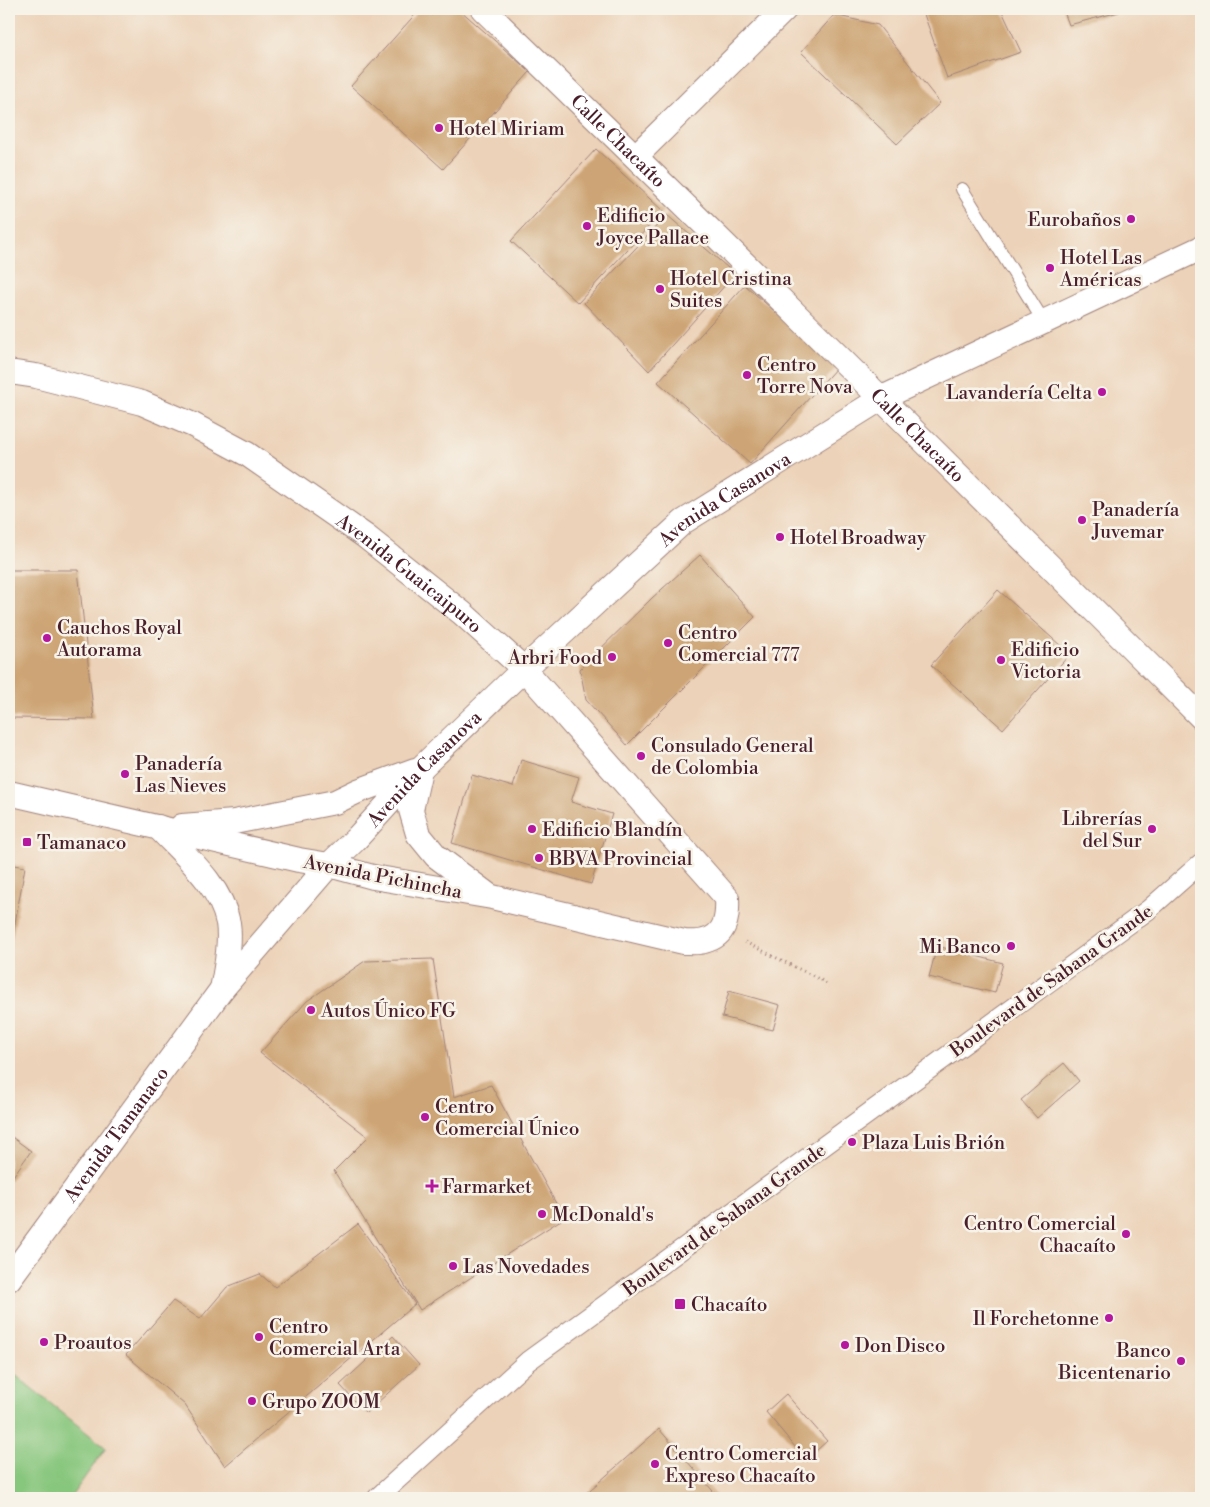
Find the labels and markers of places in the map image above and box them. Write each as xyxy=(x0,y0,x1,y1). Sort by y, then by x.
place label: Hotel Miriam xyxy=(449,117,565,141)
marker: Hotel Miriam xyxy=(433,122,445,134)
place label: Edificio Joyce Pallace xyxy=(596,204,709,250)
place label: Eurobaños xyxy=(1028,208,1121,232)
marker: Eurobaños xyxy=(1125,213,1137,225)
marker: Edificio Joyce Pallace xyxy=(581,220,593,232)
place label: Hotel Las Américas xyxy=(1059,246,1142,292)
marker: Hotel Las Américas xyxy=(1044,262,1056,274)
place label: Hotel Cristina Suites xyxy=(670,267,792,313)
marker: Hotel Cristina Suites xyxy=(654,283,666,295)
place label: Centro Torre Nova xyxy=(757,353,853,399)
marker: Centro Torre Nova xyxy=(741,369,753,381)
place label: Lavandería Celta xyxy=(946,381,1092,405)
marker: Lavandería Celta xyxy=(1096,386,1108,398)
place label: Panadería Juvemar xyxy=(1091,498,1180,544)
marker: Panadería Juvemar xyxy=(1076,514,1088,526)
place label: Hotel Broadway xyxy=(790,526,927,550)
marker: Hotel Broadway xyxy=(774,531,786,543)
place label: Cauchos Royal Autorama xyxy=(56,616,182,662)
place label: Centro Comercial 777 xyxy=(678,621,800,667)
marker: Cauchos Royal Autorama xyxy=(41,632,53,644)
marker: Centro Comercial 777 xyxy=(662,637,674,649)
place label: Edificio Victoria xyxy=(1010,638,1081,684)
place label: Arbri Food xyxy=(507,646,602,670)
marker: Arbri Food xyxy=(606,651,618,663)
marker: Edificio Victoria xyxy=(995,654,1007,666)
place label: Consulado General de Colombia xyxy=(651,734,814,780)
marker: Consulado General de Colombia xyxy=(635,750,647,762)
place label: Panadería Las Nieves xyxy=(135,752,226,798)
marker: Panadería Las Nieves xyxy=(119,768,131,780)
place label: Librerías del Sur xyxy=(1062,807,1142,853)
place label: Edificio Blandín xyxy=(542,818,683,842)
marker: Edificio Blandín xyxy=(526,823,538,835)
marker: Librerías del Sur xyxy=(1146,823,1158,835)
place label: Tamanaco xyxy=(37,831,126,855)
marker: Tamanaco xyxy=(21,836,33,848)
place label: BBVA Provincial xyxy=(548,847,693,871)
marker: BBVA Provincial xyxy=(533,852,545,864)
place label: Mi Banco xyxy=(919,935,1001,959)
marker: Mi Banco xyxy=(1005,940,1017,952)
place label: Autos Único FG xyxy=(320,998,456,1023)
marker: Autos Único FG xyxy=(305,1004,317,1016)
place label: Centro Comercial Único xyxy=(435,1095,579,1141)
marker: Centro Comercial Único xyxy=(419,1111,431,1123)
place label: Plaza Luis Brión xyxy=(862,1131,1005,1155)
marker: Plaza Luis Brión xyxy=(846,1136,858,1148)
place label: Farmarket xyxy=(442,1175,532,1199)
marker: Farmarket xyxy=(426,1180,438,1192)
place label: McDonald's xyxy=(552,1203,654,1227)
marker: McDonald's xyxy=(536,1208,548,1220)
place label: Centro Comercial Chacaíto xyxy=(964,1212,1116,1258)
marker: Centro Comercial Chacaíto xyxy=(1120,1228,1132,1240)
place label: Las Novedades xyxy=(463,1255,590,1279)
marker: Las Novedades xyxy=(447,1260,459,1272)
place label: Chacaíto xyxy=(691,1293,767,1317)
marker: Chacaíto xyxy=(673,1297,687,1311)
place label: Il Forchetonne xyxy=(973,1307,1099,1331)
marker: Il Forchetonne xyxy=(1103,1312,1115,1324)
place label: Centro Comercial Arta xyxy=(269,1315,401,1361)
place label: Proautos xyxy=(54,1331,132,1355)
marker: Centro Comercial Arta xyxy=(253,1331,265,1343)
place label: Don Disco xyxy=(855,1334,945,1358)
marker: Proautos xyxy=(38,1336,50,1348)
marker: Don Disco xyxy=(839,1339,851,1351)
place label: Banco Bicentenario xyxy=(1057,1339,1171,1385)
marker: Banco Bicentenario xyxy=(1175,1355,1187,1367)
place label: Grupo ZOOM xyxy=(262,1390,380,1414)
marker: Grupo ZOOM xyxy=(246,1395,258,1407)
place label: Centro Comercial Expreso Chacaíto xyxy=(665,1442,818,1488)
marker: Centro Comercial Expreso Chacaíto xyxy=(649,1458,661,1470)

